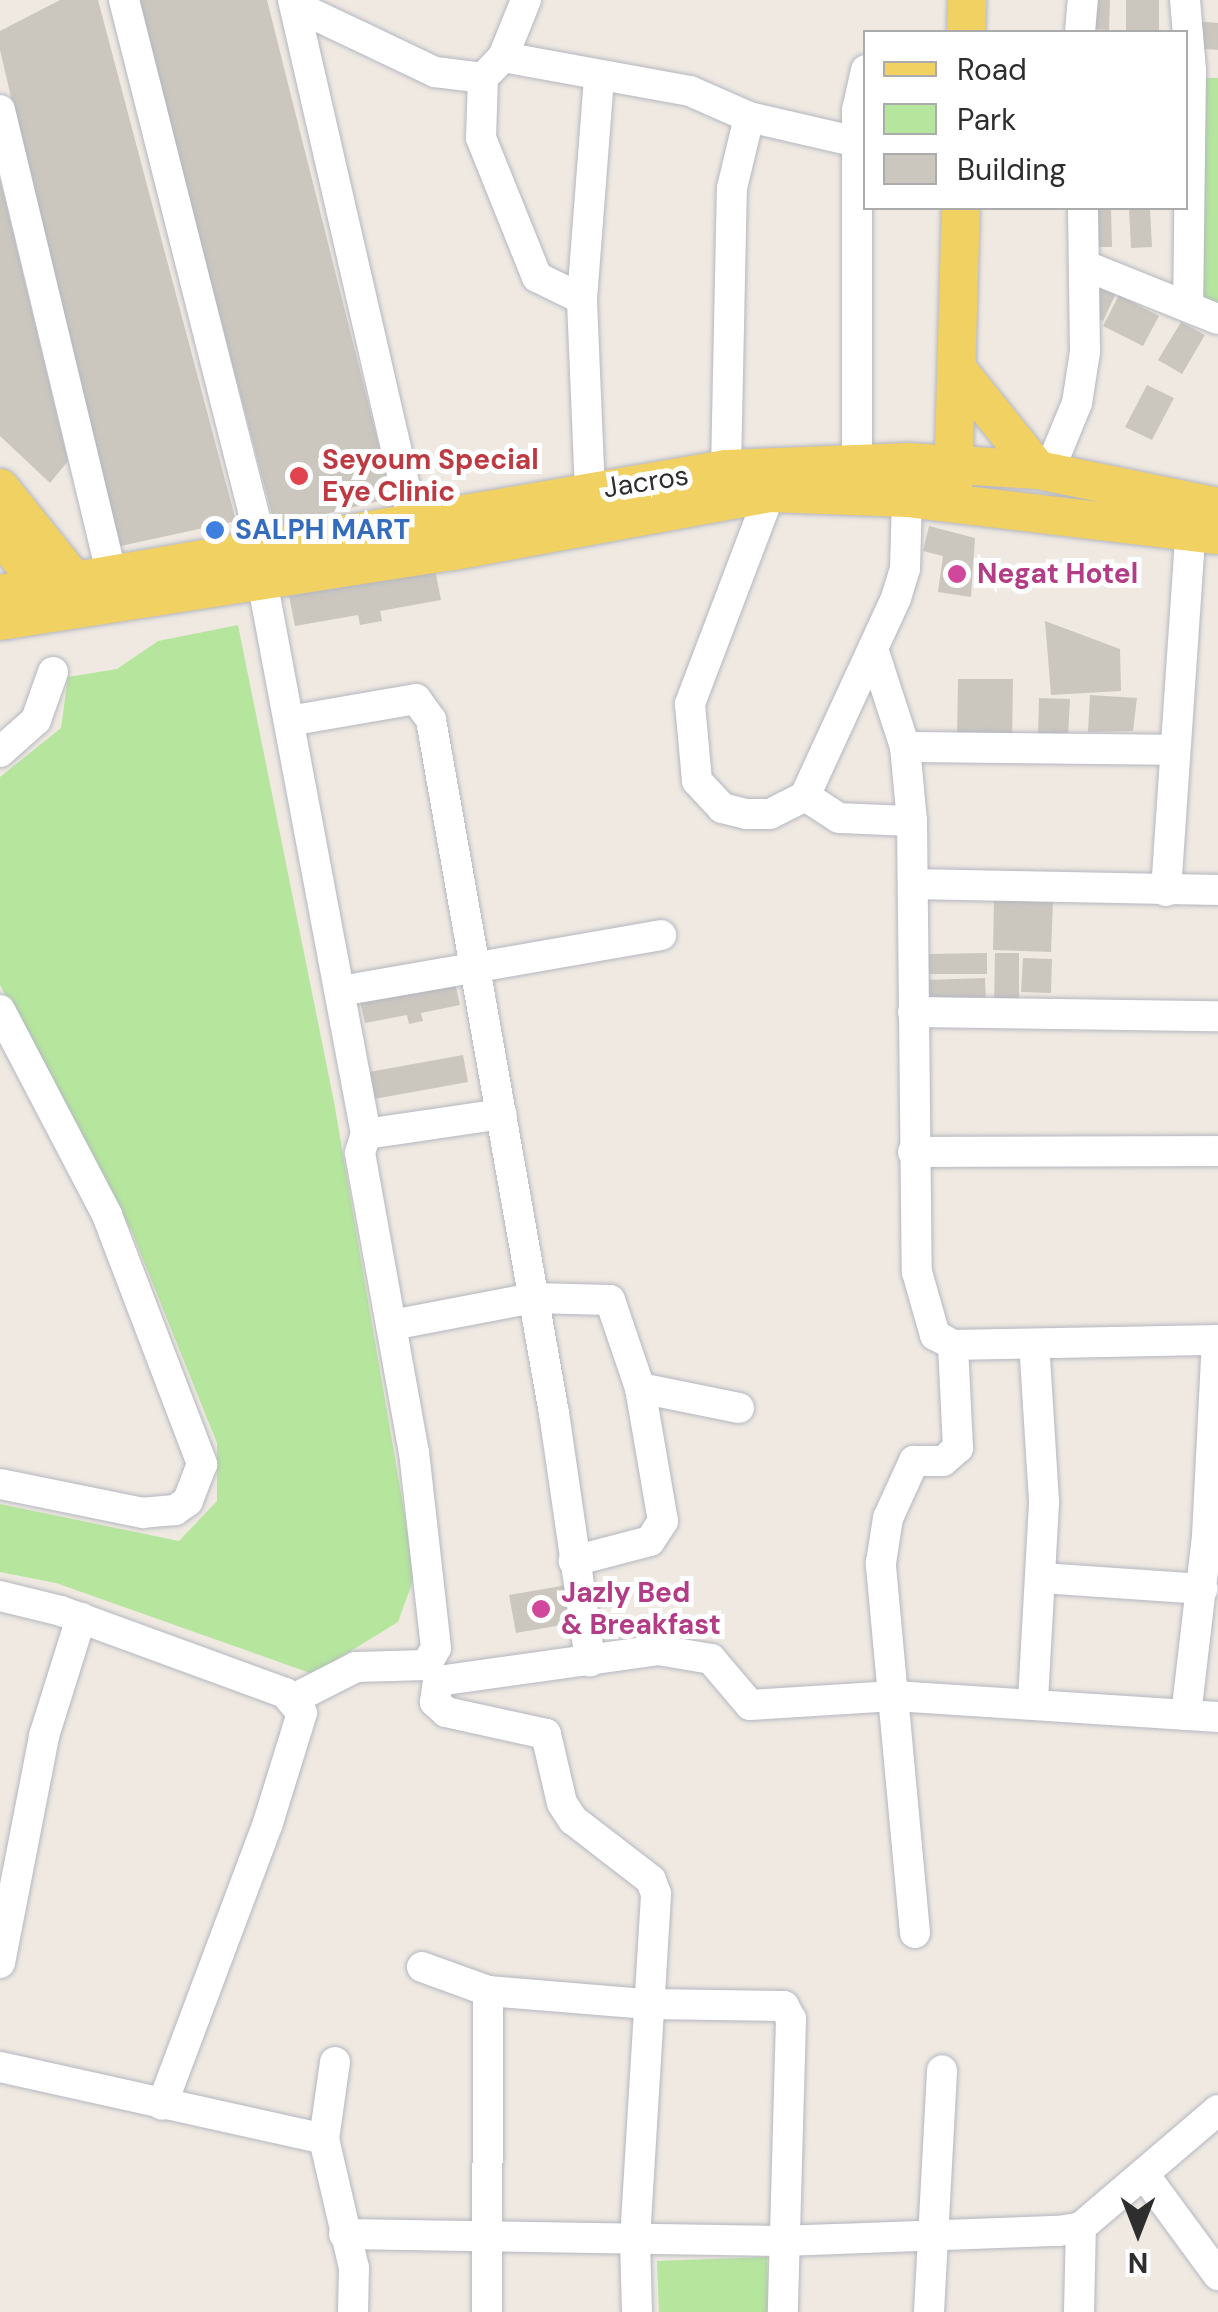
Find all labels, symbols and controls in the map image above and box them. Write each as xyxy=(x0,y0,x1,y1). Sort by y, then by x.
legend xyxy=(863,30,1188,210)
text: Road xyxy=(957,50,1027,89)
text: Park xyxy=(957,100,1016,139)
text: Building xyxy=(957,150,1066,189)
place label: Seyoum Special Eye Clinic xyxy=(322,443,539,509)
street label: Jacros xyxy=(601,459,691,505)
marker: Seyoum Special Eye Clinic xyxy=(286,463,312,489)
place label: SALPH MART xyxy=(235,513,410,547)
marker: SALPH MART xyxy=(204,519,226,541)
place label: Negat Hotel xyxy=(977,557,1138,591)
marker: Negat Hotel xyxy=(946,563,968,585)
place label: Jazly Bed & Breakfast xyxy=(561,1576,721,1642)
marker: Jazly Bed & Breakfast xyxy=(530,1598,552,1620)
north arrow xyxy=(1088,2182,1188,2282)
text: N xyxy=(1128,2244,1148,2281)

